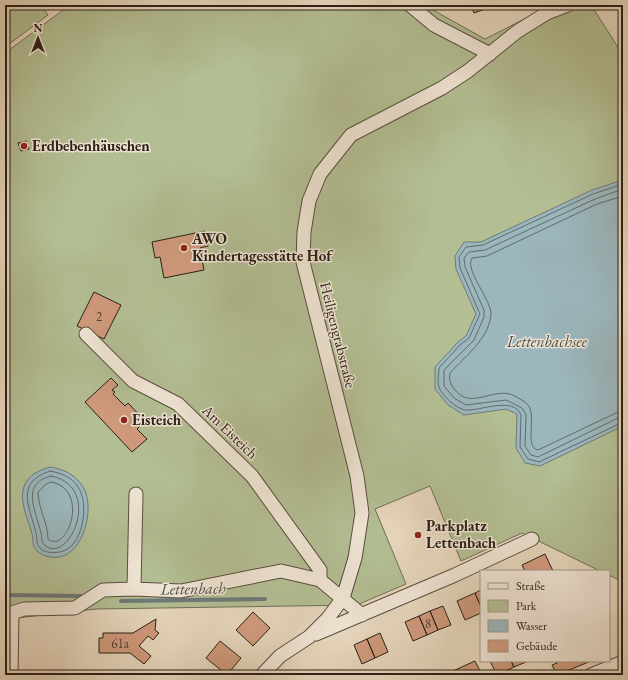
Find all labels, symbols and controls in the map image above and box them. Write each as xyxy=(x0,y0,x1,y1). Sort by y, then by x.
north arrow xyxy=(18,18,58,58)
text: N xyxy=(34,21,43,35)
place label: Erdbebenhäuschen xyxy=(32,136,150,155)
marker: Erdbebenhäuschen xyxy=(19,141,29,151)
place label: AWO Kindertagesstätte Hof xyxy=(191,229,334,265)
marker: AWO Kindertagesstätte Hof xyxy=(179,243,189,253)
street label: Heiligengrabstraße xyxy=(316,280,361,390)
house number: 2 xyxy=(96,308,103,325)
water label: Lettenbachsee xyxy=(506,331,588,352)
street label: Am Eisteich xyxy=(198,400,262,463)
place label: Eisteich xyxy=(132,410,182,429)
marker: Eisteich xyxy=(119,415,129,425)
place label: Parkplatz Lettenbach xyxy=(426,516,497,552)
marker: Parkplatz Lettenbach xyxy=(413,530,423,540)
legend xyxy=(480,570,610,662)
water label: Lettenbach xyxy=(159,577,226,600)
text: Straße xyxy=(516,578,545,594)
text: Park xyxy=(516,598,537,614)
house number: 8 xyxy=(425,615,431,632)
text: Wasser xyxy=(516,618,547,634)
house number: 61a xyxy=(111,635,130,652)
text: Gebäude xyxy=(516,638,558,654)

